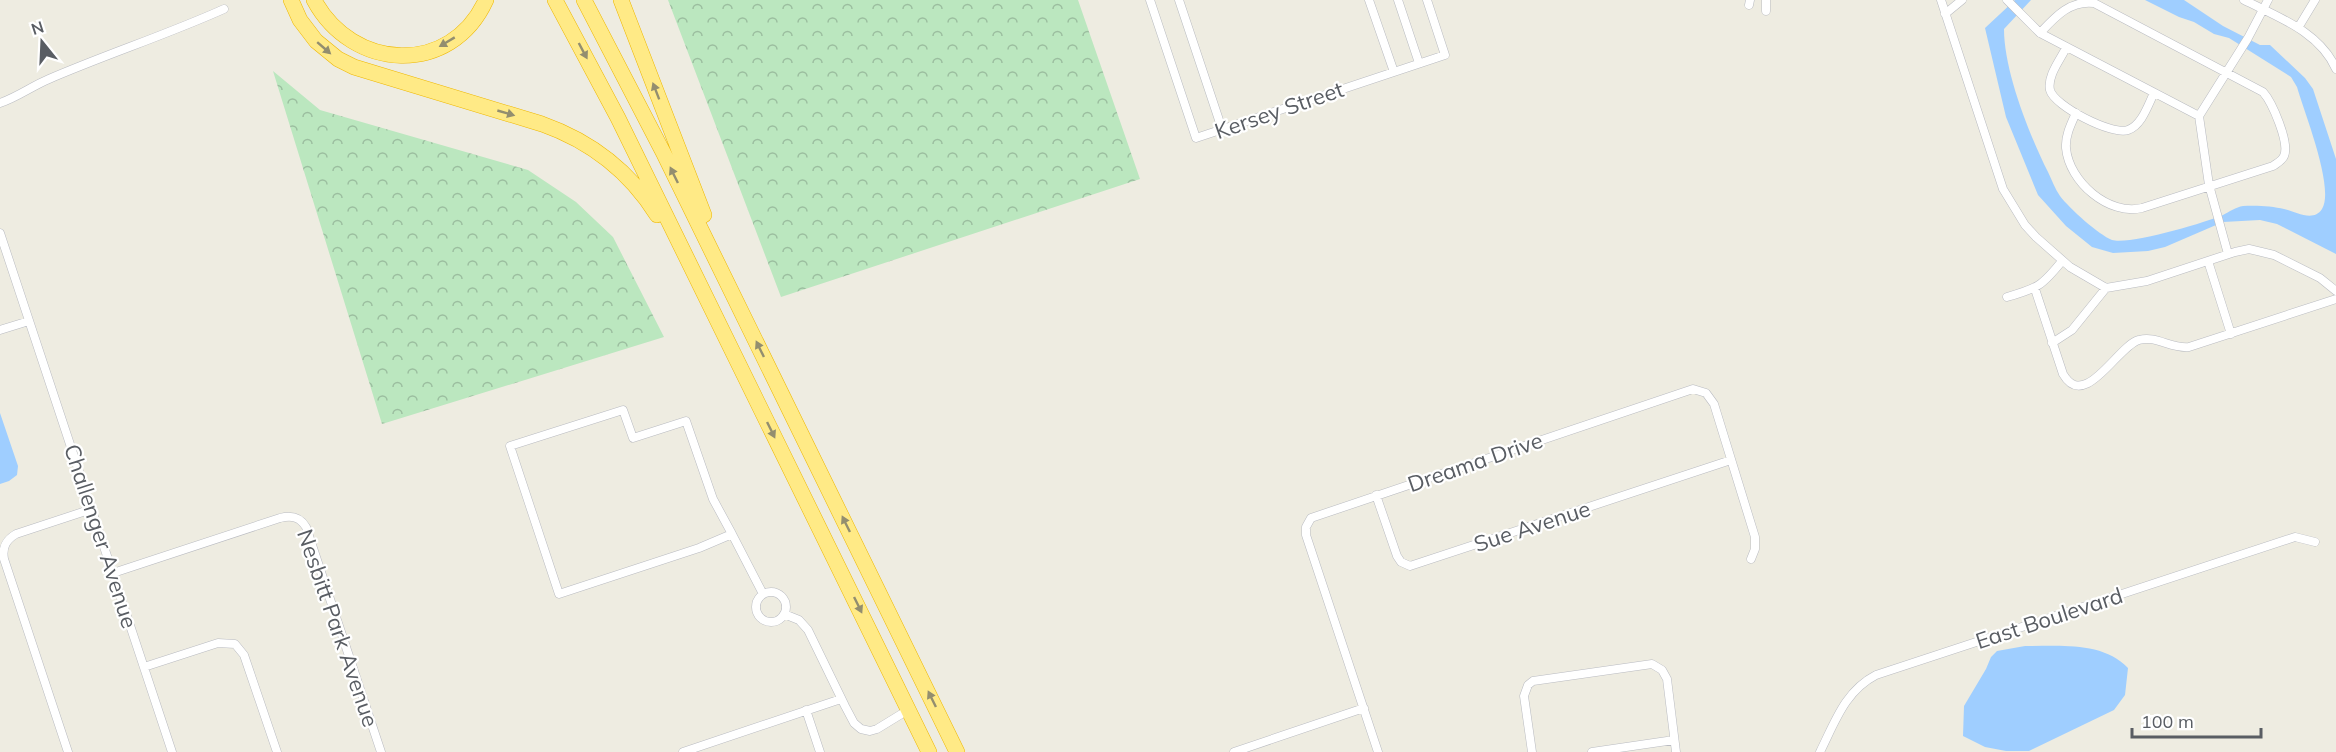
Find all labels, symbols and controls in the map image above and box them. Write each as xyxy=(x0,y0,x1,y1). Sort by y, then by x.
north arrow xyxy=(12,12,72,72)
text: N xyxy=(29,16,46,39)
one-way arrow xyxy=(439,37,455,48)
one-way arrow xyxy=(316,41,331,55)
one-way arrow xyxy=(578,43,588,60)
street label: Kersey Street xyxy=(1211,75,1347,145)
one-way arrow xyxy=(650,82,660,100)
one-way arrow xyxy=(497,109,515,118)
one-way arrow xyxy=(670,166,679,183)
one-way arrow xyxy=(755,341,765,358)
one-way arrow xyxy=(767,422,776,439)
street label: Dreama Drive xyxy=(1404,426,1546,498)
street label: Challenger Avenue xyxy=(58,440,144,632)
street label: Sue Avenue xyxy=(1470,494,1594,558)
one-way arrow xyxy=(841,516,851,533)
street label: Nesbitt Park Avenue xyxy=(291,525,385,731)
street label: East Boulevard xyxy=(1972,581,2126,655)
one-way arrow xyxy=(853,597,862,614)
one-way arrow xyxy=(927,691,936,708)
scale bar xyxy=(2132,701,2261,739)
text: 100 m xyxy=(2141,710,2194,733)

